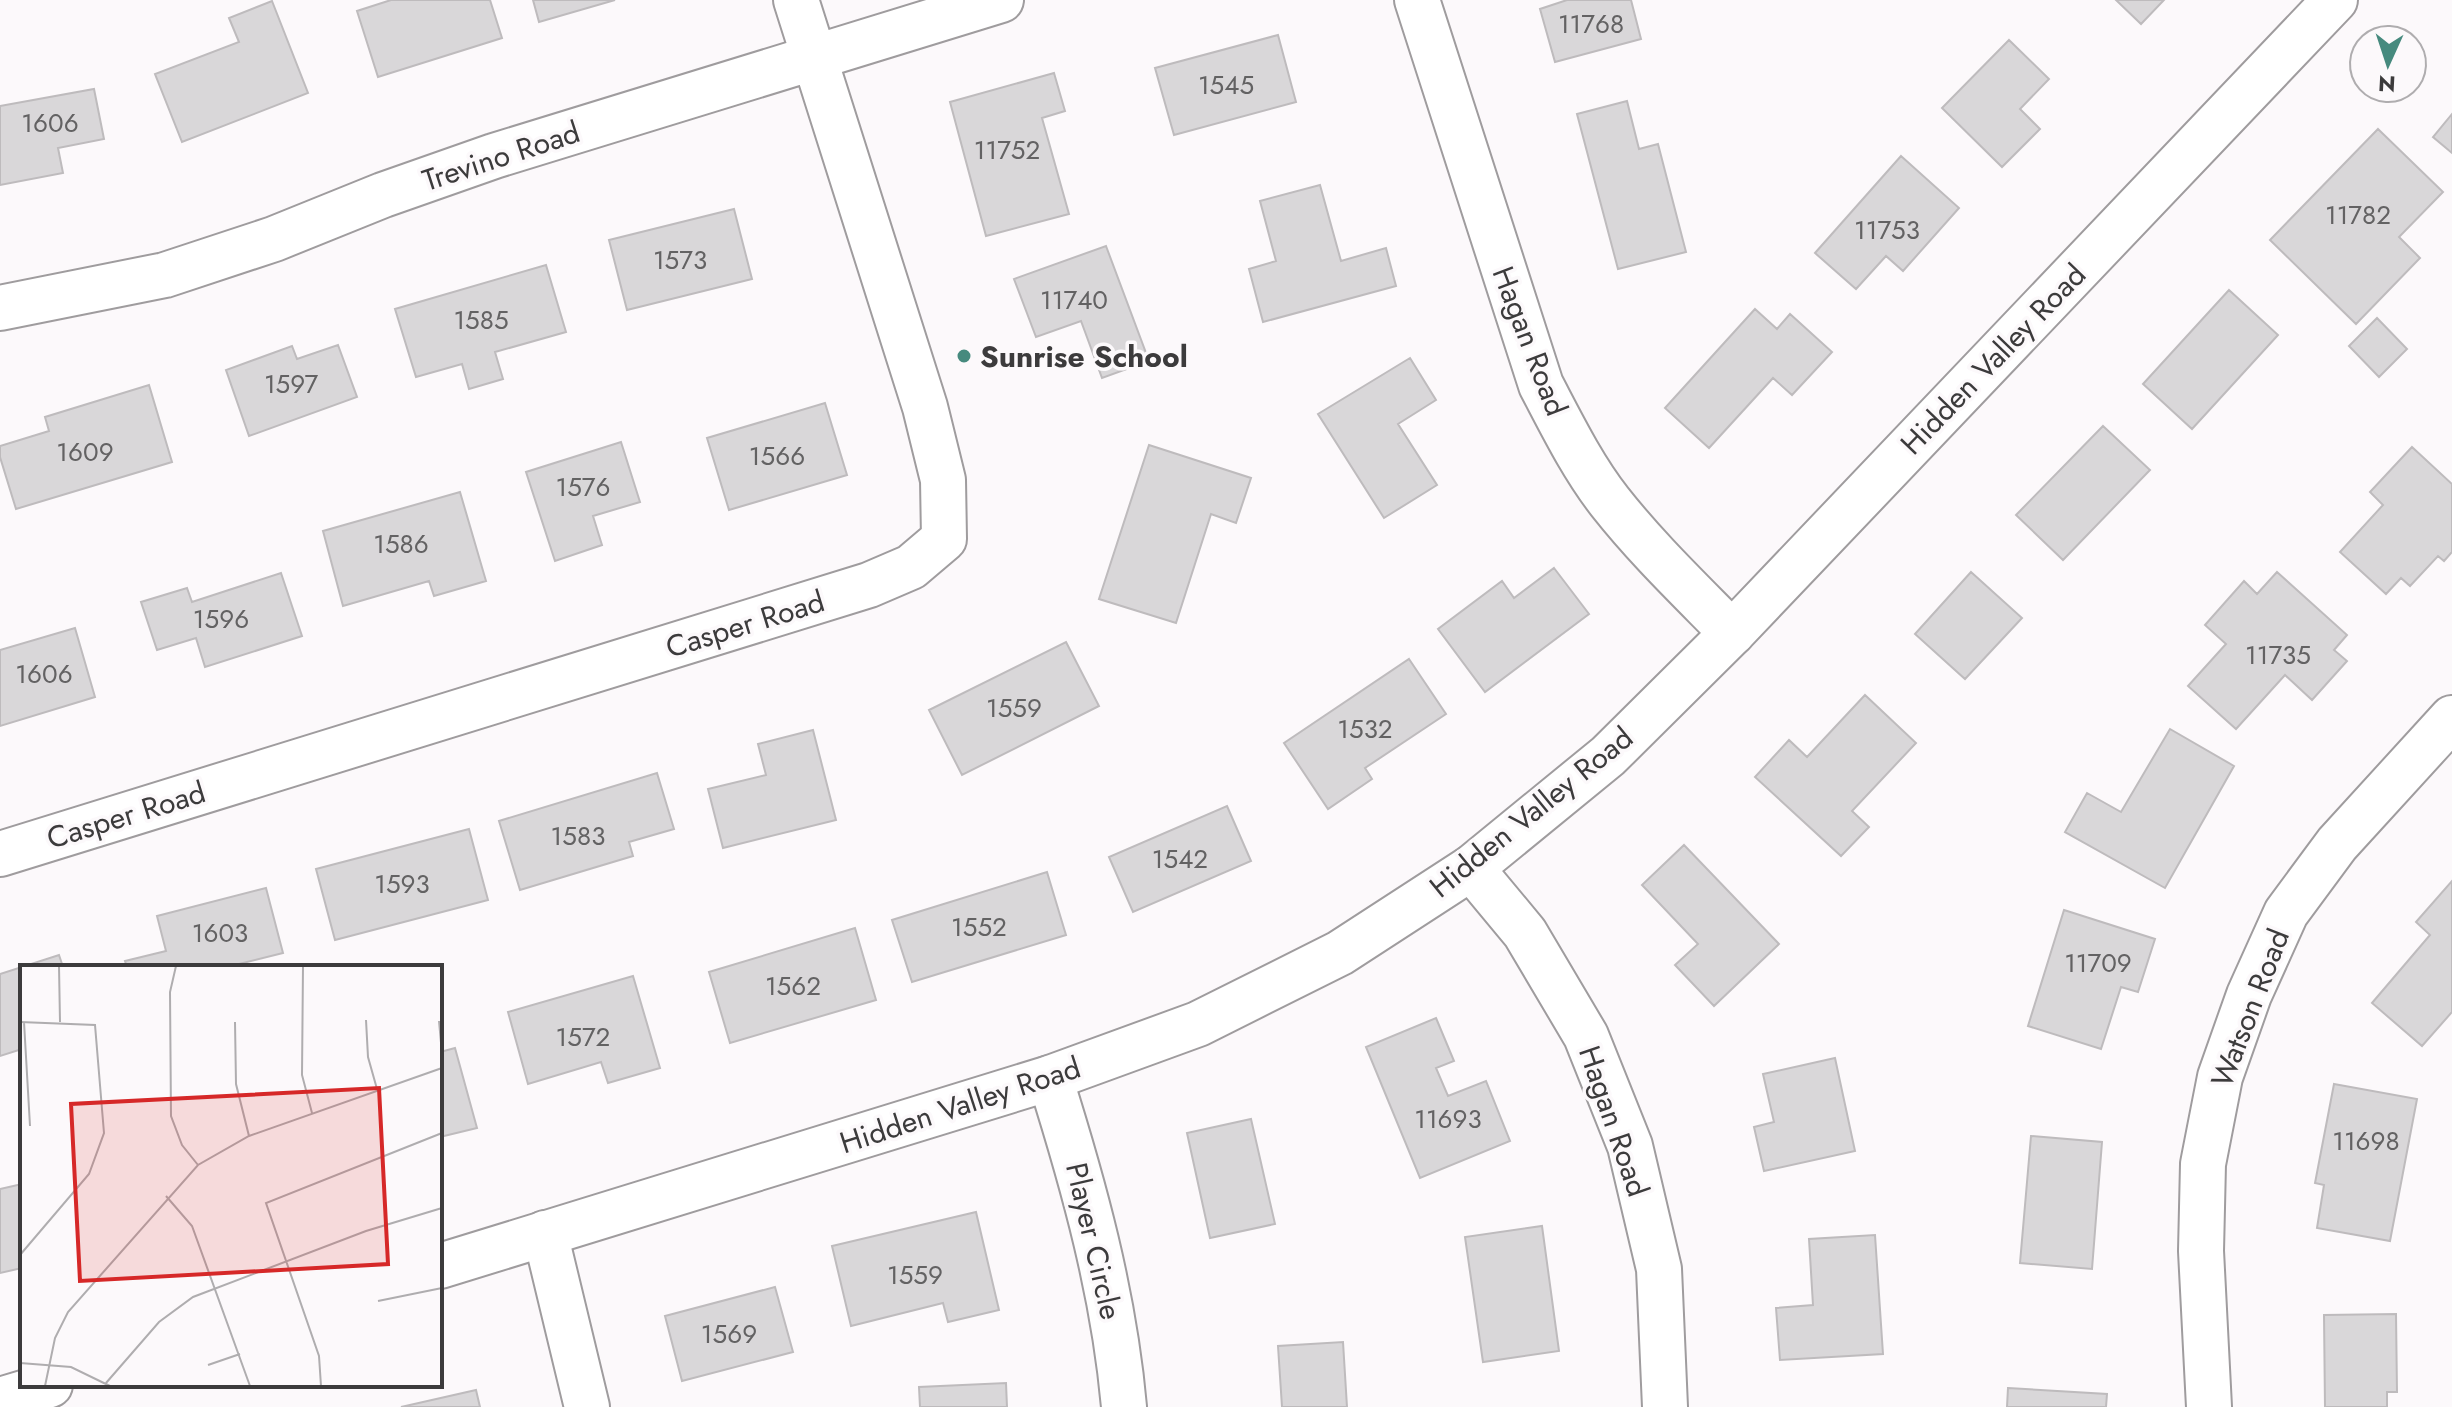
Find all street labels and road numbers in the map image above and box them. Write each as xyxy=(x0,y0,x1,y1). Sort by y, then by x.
street label: Trevino Road xyxy=(417,110,585,202)
street label: Hidden Valley Road xyxy=(1890,254,2096,464)
street label: Hagan Road xyxy=(1482,260,1578,422)
street label: Casper Road xyxy=(660,580,830,668)
street label: Hidden Valley Road xyxy=(1420,716,1642,908)
street label: Casper Road xyxy=(41,771,211,859)
street label: Watson Road xyxy=(2200,923,2300,1093)
street label: Hagan Road xyxy=(1568,1040,1660,1202)
street label: Hidden Valley Road xyxy=(834,1046,1086,1164)
street label: Player Circle xyxy=(1055,1158,1133,1324)

